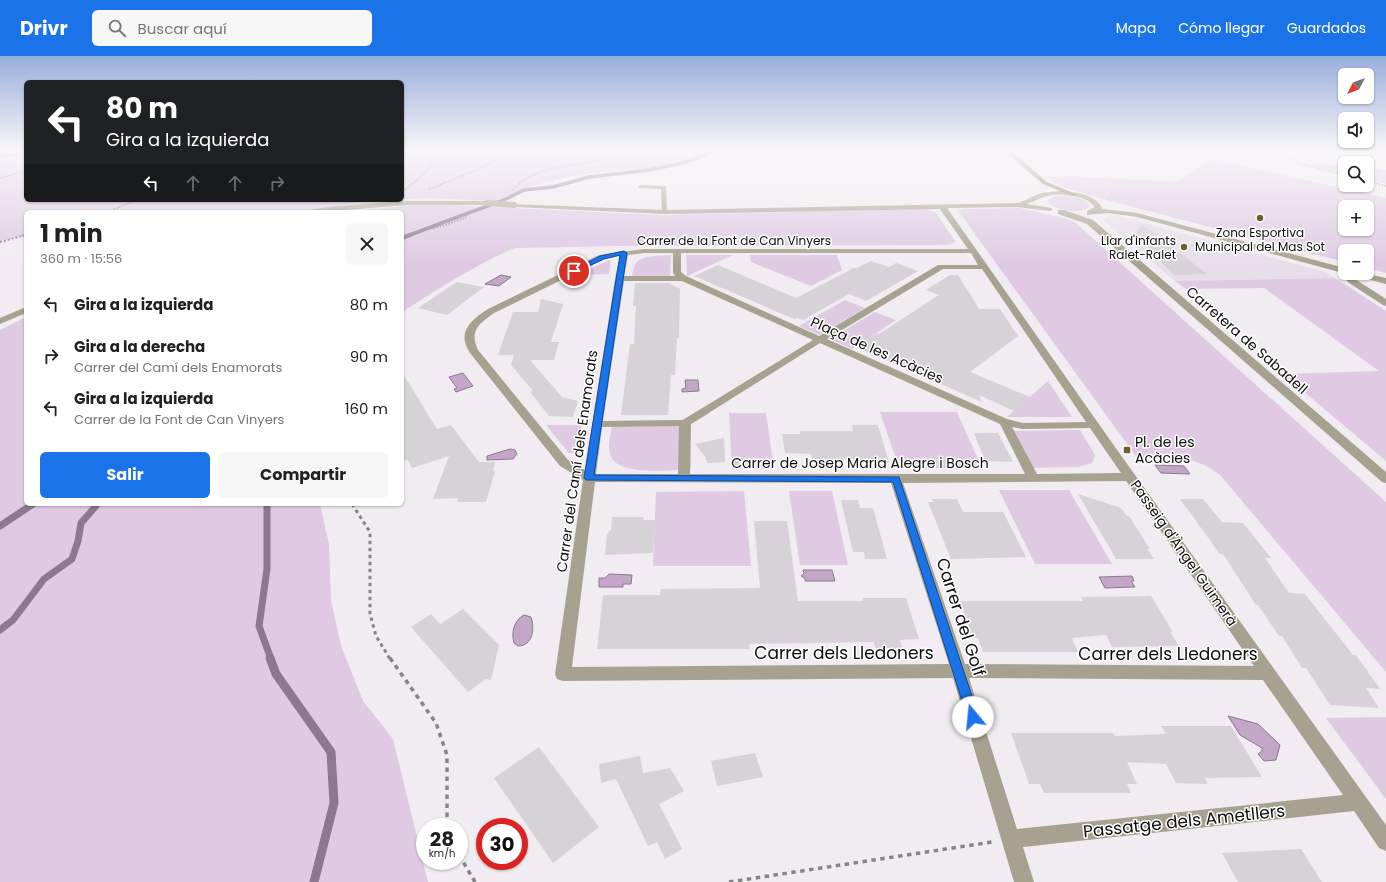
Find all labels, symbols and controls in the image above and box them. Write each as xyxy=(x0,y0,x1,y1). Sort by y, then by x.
search box xyxy=(92,10,372,46)
text: Drivr xyxy=(20,15,68,42)
icon: search xyxy=(106,17,128,39)
text: Buscar aquí xyxy=(138,18,227,39)
text: Mapa xyxy=(1116,18,1156,38)
text: Cómo llegar xyxy=(1178,18,1265,38)
text: Guardados xyxy=(1287,18,1366,38)
north arrow xyxy=(1338,68,1374,104)
map controls xyxy=(1338,68,1374,280)
text: 80 m xyxy=(106,89,178,128)
icon: left xyxy=(40,96,92,148)
button: sound xyxy=(1338,112,1374,148)
text: Gira a la izquierda xyxy=(106,127,269,152)
button: search xyxy=(1338,156,1374,192)
icon: left xyxy=(140,172,162,194)
icon: ahead xyxy=(182,172,204,194)
icon: ahead xyxy=(224,172,246,194)
icon: right xyxy=(266,172,288,194)
button: + xyxy=(1338,200,1374,236)
marker: Zona Esportiva Municipal del Mas Sot xyxy=(1255,213,1265,223)
text: 1 min xyxy=(40,217,103,250)
button: close xyxy=(346,223,388,265)
place label: Zona Esportiva Municipal del Mas Sot xyxy=(1195,224,1325,255)
street label: Carrer de la Font de Can Vinyers xyxy=(637,232,831,249)
place label: Llar d'infants Ralet-Ralet xyxy=(1101,232,1176,263)
marker: Llar d'infants Ralet-Ralet xyxy=(1179,242,1189,252)
button: − xyxy=(1338,244,1374,280)
text: 360 m · 15:56 xyxy=(40,249,122,268)
pin xyxy=(557,254,591,288)
icon: arrive xyxy=(563,260,585,282)
street label: Carretera de Sabadell xyxy=(1182,282,1312,398)
icon: left xyxy=(40,293,62,315)
text: Gira a la izquierda xyxy=(74,294,213,315)
text: 80 m xyxy=(350,294,388,315)
street label: Plaça de les Acàcies xyxy=(808,312,946,388)
text: Gira a la derecha xyxy=(74,336,205,357)
icon: right xyxy=(40,345,62,367)
text: 90 m xyxy=(350,346,388,367)
street label: Carrer del Camí dels Enamorats xyxy=(551,349,603,573)
text: Carrer del Camí dels Enamorats xyxy=(74,358,282,377)
text: Gira a la izquierda xyxy=(74,388,213,409)
icon: left xyxy=(40,397,62,419)
text: 160 m xyxy=(345,398,388,419)
text: Carrer de la Font de Can Vinyers xyxy=(74,410,284,429)
place label: Pl. de les Acàcies xyxy=(1135,432,1195,468)
marker: Pl. de les Acàcies xyxy=(1122,445,1132,455)
button: Salir xyxy=(40,452,210,498)
button: Compartir xyxy=(218,452,388,498)
street label: Carrer de Josep Maria Alegre i Bosch xyxy=(731,453,989,473)
street label: Passeig d'Àngel Guimerà xyxy=(1126,476,1242,630)
street label: Carrer del Golf xyxy=(931,555,992,680)
street label: Carrer dels Lledoners xyxy=(754,641,934,665)
street label: Carrer dels Lledoners xyxy=(1078,642,1258,666)
position arrow xyxy=(952,696,994,738)
street label: Passatge dels Ametllers xyxy=(1082,798,1286,844)
speed limit sign: 30 xyxy=(476,818,528,870)
text: 28 xyxy=(430,825,454,853)
text: km/h xyxy=(429,846,455,861)

